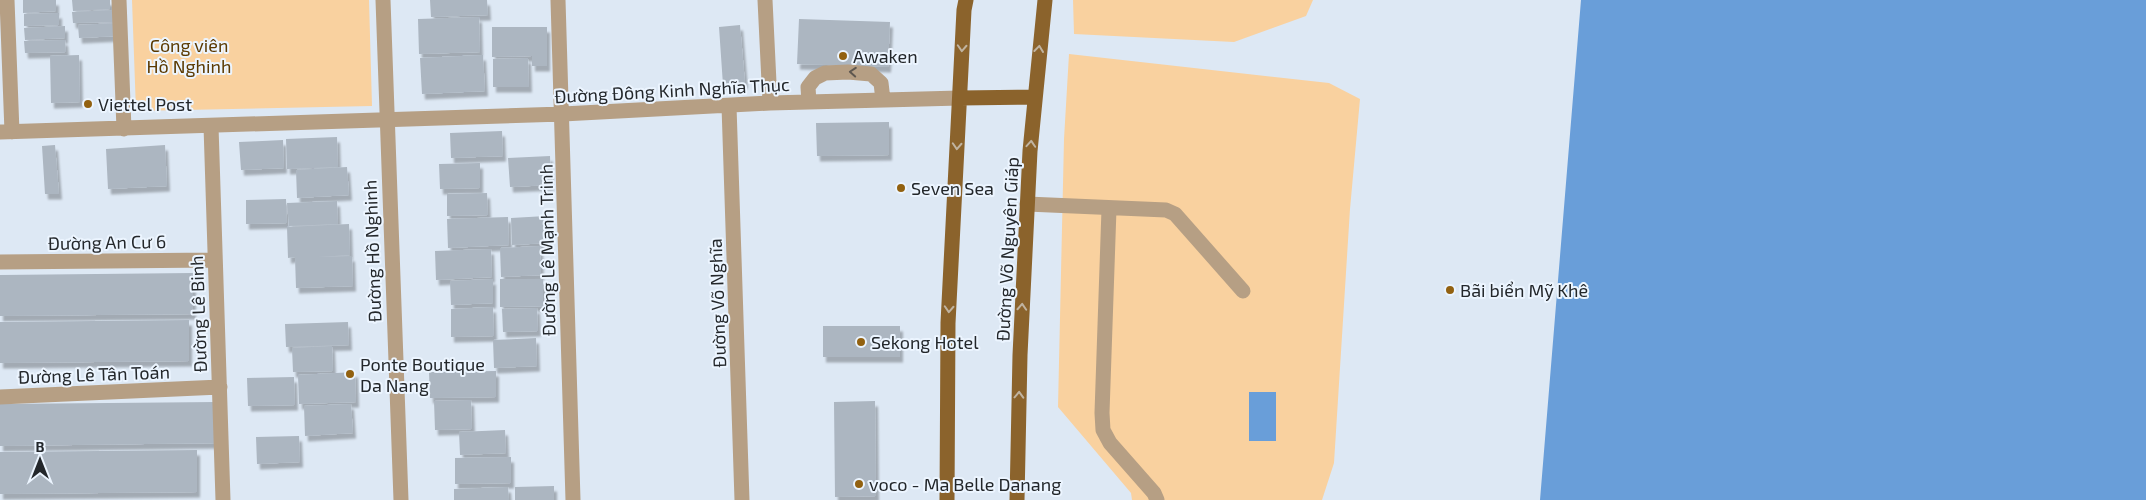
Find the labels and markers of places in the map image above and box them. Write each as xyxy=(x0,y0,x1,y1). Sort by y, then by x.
place label: Awaken xyxy=(853,45,918,67)
marker: Awaken xyxy=(837,50,849,62)
place label: Viettel Post xyxy=(98,93,192,115)
marker: Viettel Post xyxy=(82,98,94,110)
place label: Seven Sea xyxy=(911,177,994,199)
marker: Seven Sea xyxy=(895,182,907,194)
place label: Bãi biển Mỹ Khê xyxy=(1460,279,1588,301)
marker: Bãi biển Mỹ Khê xyxy=(1444,284,1456,296)
place label: Sekong Hotel xyxy=(871,331,979,353)
marker: Sekong Hotel xyxy=(855,336,867,348)
place label: Ponte Boutique Da Nang xyxy=(360,353,485,396)
marker: Ponte Boutique Da Nang xyxy=(344,368,356,380)
place label: voco - Ma Belle Danang xyxy=(869,473,1061,495)
marker: voco - Ma Belle Danang xyxy=(853,478,865,490)

